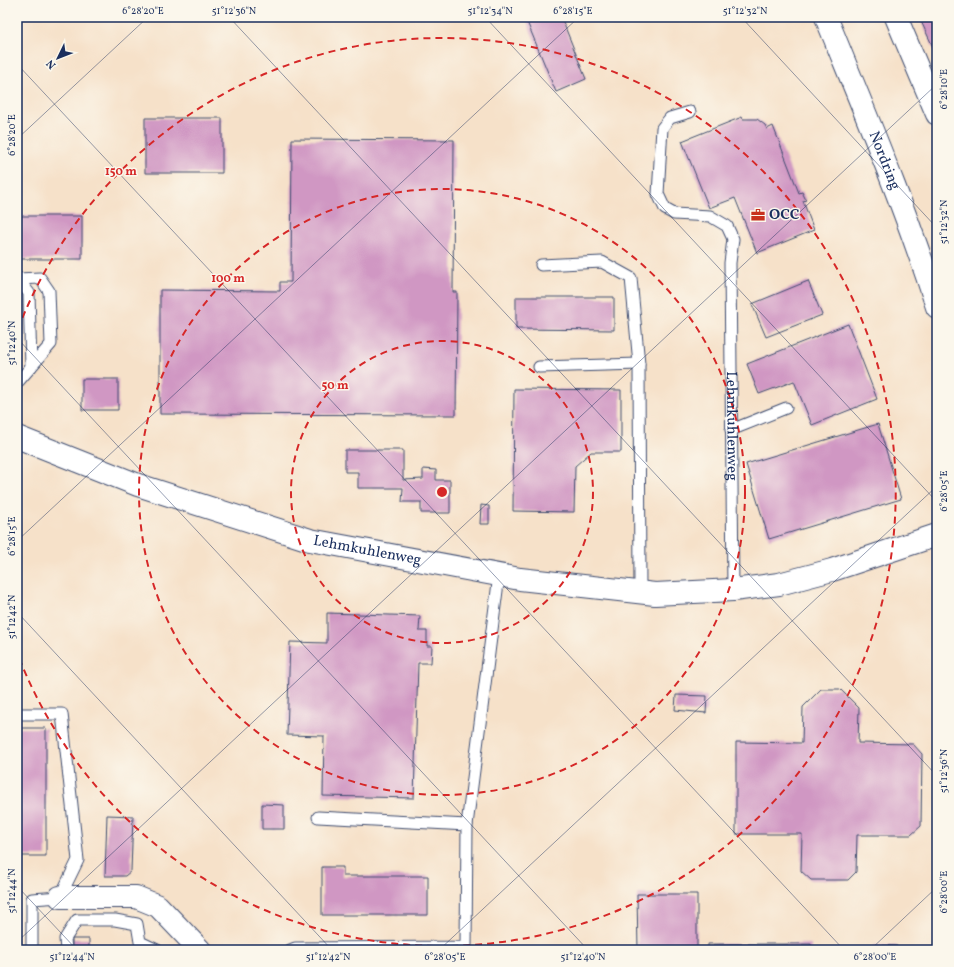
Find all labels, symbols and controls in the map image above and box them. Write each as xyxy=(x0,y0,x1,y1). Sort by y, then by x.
text: 6°28'20"E xyxy=(122,4,164,18)
text: 51°12'36"N xyxy=(212,4,257,18)
text: 51°12'34"N xyxy=(467,4,513,18)
text: 6°28'15"E xyxy=(553,4,593,18)
text: 51°12'32"N xyxy=(723,4,768,18)
north arrow xyxy=(38,38,78,78)
text: N xyxy=(44,56,60,72)
text: 6°28'10"E xyxy=(937,69,951,109)
text: 6°28'20"E xyxy=(5,114,19,156)
street label: Nordring xyxy=(863,128,905,193)
text: 150 m xyxy=(105,164,137,180)
text: 51°12'32"N xyxy=(937,199,951,244)
place label: OCC xyxy=(769,205,800,226)
office icon: OCC xyxy=(750,207,766,223)
text: 100 m xyxy=(211,271,245,287)
text: 51°12'40"N xyxy=(5,320,19,366)
street label: Lehmkuhlenweg xyxy=(720,371,743,481)
text: 50 m xyxy=(321,378,349,394)
text: 6°28'05"E xyxy=(937,470,951,512)
centre of rings xyxy=(435,485,449,499)
text: 6°28'15"E xyxy=(5,516,19,556)
street label: Lehmkuhlenweg xyxy=(311,530,423,571)
text: 51°12'42"N xyxy=(5,594,19,639)
text: 51°12'36"N xyxy=(937,748,951,793)
text: 51°12'44"N xyxy=(5,868,19,914)
text: 6°28'00"E xyxy=(937,871,951,913)
text: 51°12'44"N xyxy=(49,950,95,964)
text: 51°12'42"N xyxy=(306,950,351,964)
text: 6°28'05"E xyxy=(424,950,466,964)
text: 51°12'40"N xyxy=(560,950,606,964)
text: 6°28'00"E xyxy=(854,950,896,964)

